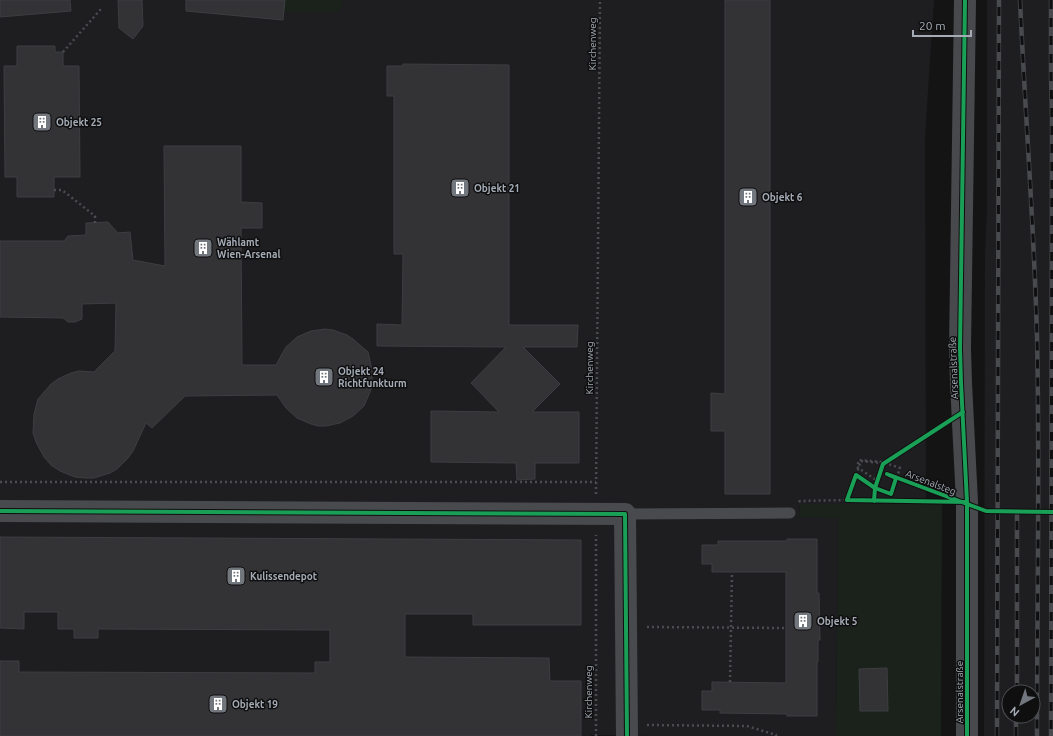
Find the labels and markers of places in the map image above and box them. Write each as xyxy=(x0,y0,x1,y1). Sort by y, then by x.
building icon: Objekt 25 xyxy=(31,111,53,133)
place label: Objekt 25 xyxy=(56,117,102,128)
building icon: Objekt 21 xyxy=(449,177,471,199)
place label: Objekt 21 xyxy=(474,183,520,194)
building icon: Objekt 6 xyxy=(737,186,759,208)
place label: Objekt 6 xyxy=(762,192,803,203)
building icon: Wählamt Wien-Arsenal xyxy=(192,237,214,259)
place label: Wählamt Wien-Arsenal xyxy=(217,237,280,260)
building icon: Objekt 24 Richtfunkturm xyxy=(313,366,335,388)
place label: Objekt 24 Richtfunkturm xyxy=(338,366,407,389)
building icon: Kulissendepot xyxy=(225,565,247,587)
place label: Kulissendepot xyxy=(250,571,318,582)
building icon: Objekt 5 xyxy=(792,610,814,632)
place label: Objekt 5 xyxy=(817,616,858,627)
building icon: Objekt 19 xyxy=(207,693,229,715)
place label: Objekt 19 xyxy=(232,699,278,710)

